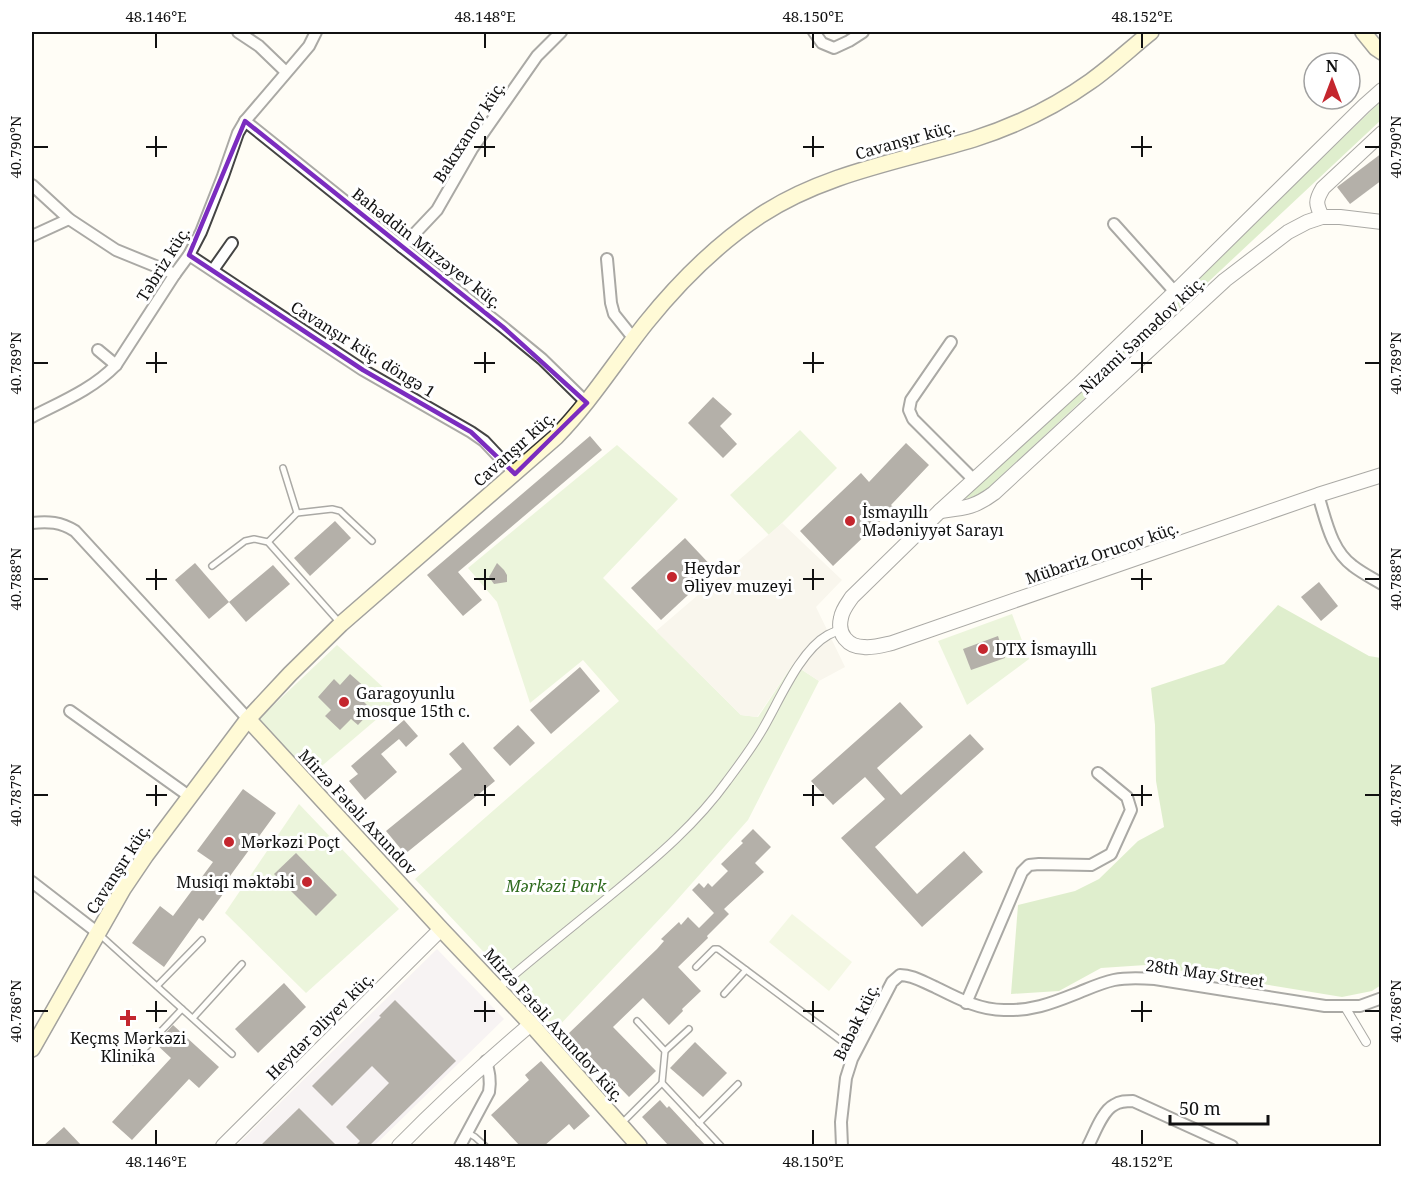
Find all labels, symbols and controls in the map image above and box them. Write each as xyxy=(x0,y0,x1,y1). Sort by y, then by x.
text: 48.146°E xyxy=(125,6,187,26)
text: 48.148°E xyxy=(454,6,516,26)
text: 48.150°E xyxy=(782,6,844,26)
text: 48.152°E xyxy=(1111,6,1173,26)
north arrow xyxy=(1302,51,1362,111)
text: N xyxy=(1326,55,1339,77)
street label: Bakıxanov küç. xyxy=(428,77,510,187)
text: 40.790°N xyxy=(5,115,25,179)
street label: Cavanşır küç. xyxy=(853,115,957,165)
text: 40.790°N xyxy=(1385,115,1405,179)
street label: Bahəddin Mirzəyev küç. xyxy=(348,183,506,313)
street label: Təbriz küç. xyxy=(131,222,195,306)
street label: Nizami Səmədov küç. xyxy=(1075,271,1209,399)
street label: Cavanşır küç. döngə 1 xyxy=(286,296,440,402)
text: 40.789°N xyxy=(5,331,25,395)
text: 40.789°N xyxy=(1385,331,1405,395)
street label: Cavanşır küç. xyxy=(468,406,560,492)
place label: İsmayıllı Mədəniyyət Sarayı xyxy=(862,501,1004,541)
marker: İsmayıllı Mədəniyyət Sarayı xyxy=(843,514,857,528)
street label: Mübariz Orucov küç. xyxy=(1023,516,1181,590)
text: 40.788°N xyxy=(5,547,25,611)
text: 40.788°N xyxy=(1385,547,1405,611)
place label: Heydər Əliyev muzeyi xyxy=(684,557,792,597)
marker: Heydər Əliyev muzeyi xyxy=(665,570,679,584)
place label: DTX İsmayıllı xyxy=(995,638,1097,660)
marker: DTX İsmayıllı xyxy=(976,642,990,656)
place label: Garagoyunlu mosque 15th c. xyxy=(356,682,470,722)
marker: Garagoyunlu mosque 15th c. xyxy=(337,695,351,709)
street label: Mirzə Fətəli Axundov xyxy=(294,744,423,880)
text: 40.787°N xyxy=(5,763,25,827)
text: 40.787°N xyxy=(1385,763,1405,827)
street label: Cavanşır küç. xyxy=(81,820,155,918)
place label: Mərkəzi Poçt xyxy=(241,831,340,853)
marker: Mərkəzi Poçt xyxy=(222,835,236,849)
place label: Musiqi məktəbi xyxy=(176,871,295,893)
marker: Musiqi məktəbi xyxy=(300,875,314,889)
park label: Mərkəzi Park xyxy=(505,875,607,897)
street label: Mirzə Fətəli Axundov küç. xyxy=(479,943,629,1107)
street label: 28th May Street xyxy=(1144,954,1266,992)
street label: Heydər Əliyev küç. xyxy=(261,967,379,1085)
text: 40.786°N xyxy=(5,979,25,1043)
text: 40.786°N xyxy=(1385,979,1405,1043)
street label: Babək küç. xyxy=(828,980,884,1064)
marker: Keçmş Mərkəzi Klinika xyxy=(119,1009,137,1027)
place label: Keçmş Mərkəzi Klinika xyxy=(70,1027,186,1067)
scale bar xyxy=(1170,1088,1268,1126)
text: 50 m xyxy=(1179,1096,1221,1120)
text: 48.146°E xyxy=(125,1151,187,1171)
text: 48.148°E xyxy=(454,1151,516,1171)
text: 48.150°E xyxy=(782,1151,844,1171)
text: 48.152°E xyxy=(1111,1151,1173,1171)

